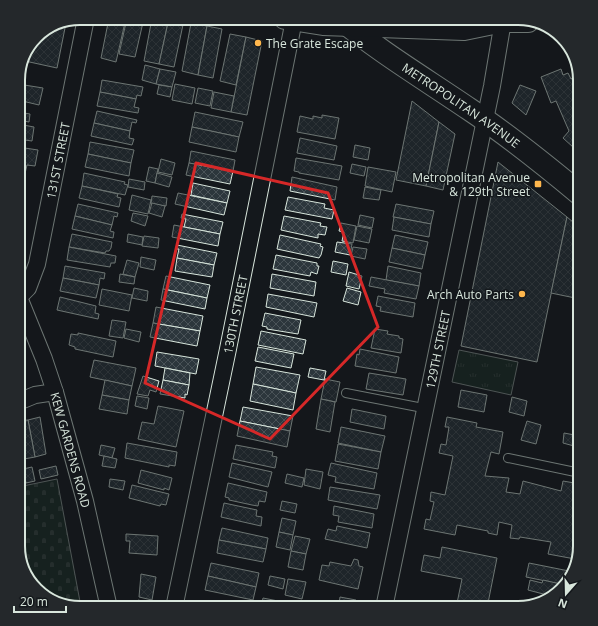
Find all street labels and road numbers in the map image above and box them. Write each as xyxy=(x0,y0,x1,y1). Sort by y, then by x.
street label: METROPOLITAN AVENUE xyxy=(399,59,524,151)
street label: 131ST STREET xyxy=(42,120,74,200)
street label: 130TH STREET xyxy=(219,273,251,355)
street label: 129TH STREET xyxy=(421,308,454,390)
street label: KEW GARDENS ROAD xyxy=(47,390,95,509)

